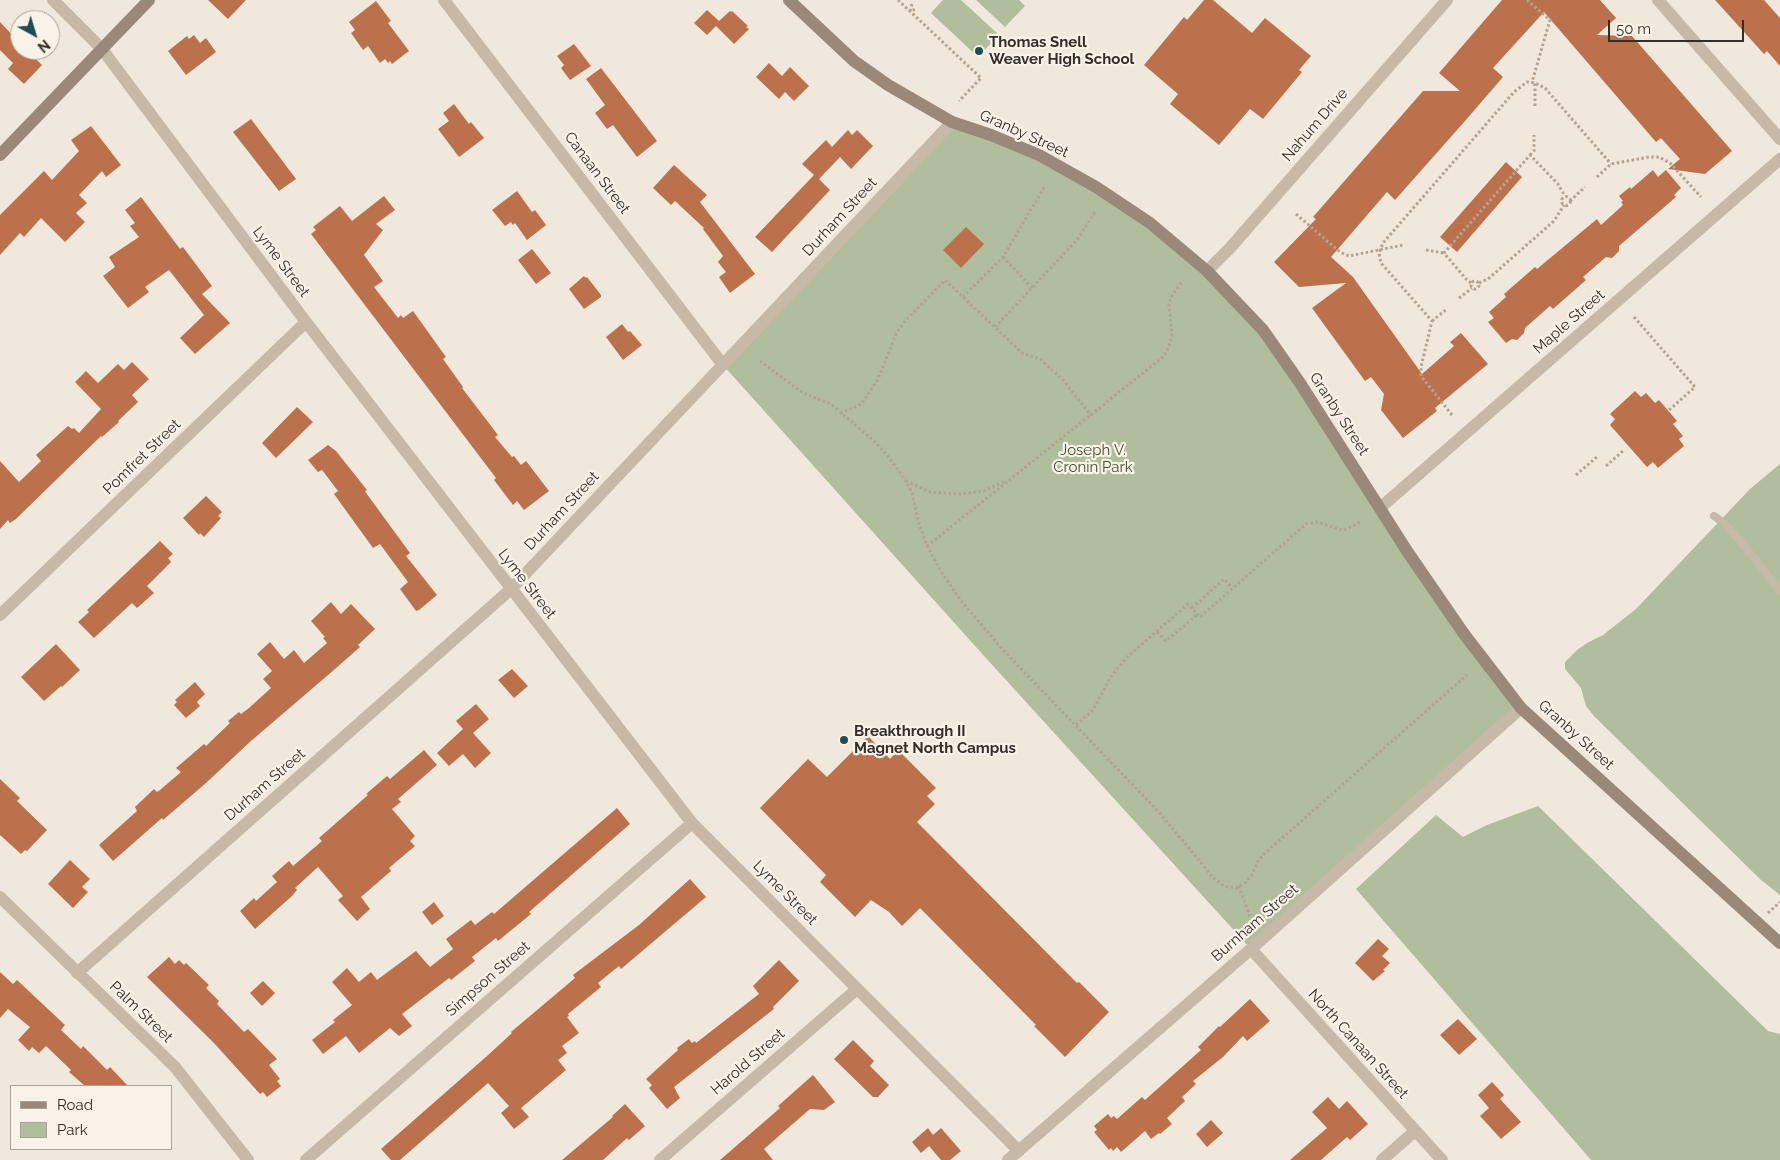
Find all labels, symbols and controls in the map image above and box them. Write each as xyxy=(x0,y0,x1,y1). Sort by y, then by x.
north arrow xyxy=(10,10,60,60)
scale bar xyxy=(1610,10,1746,42)
text: 50 m xyxy=(1616,20,1651,38)
place label: Thomas Snell Weaver High School xyxy=(989,33,1134,68)
text: N xyxy=(35,36,53,55)
marker: Thomas Snell Weaver High School xyxy=(973,45,985,57)
street label: Nahum Drive xyxy=(1278,85,1352,165)
street label: Granby Street xyxy=(977,106,1071,162)
street label: Canaan Street xyxy=(560,129,634,217)
street label: Durham Street xyxy=(799,174,881,260)
street label: Lyme Street xyxy=(249,223,313,301)
street label: Maple Street xyxy=(1530,286,1608,358)
street label: Granby Street xyxy=(1305,369,1373,459)
street label: Pomfret Street xyxy=(99,415,185,499)
park label: Joseph V. Cronin Park xyxy=(1053,441,1133,476)
street label: Durham Street xyxy=(521,468,603,554)
street label: Lyme Street xyxy=(494,545,560,623)
street label: Granby Street xyxy=(1535,696,1617,774)
place label: Breakthrough II Magnet North Campus xyxy=(854,722,1016,757)
marker: Breakthrough II Magnet North Campus xyxy=(838,734,850,746)
street label: Durham Street xyxy=(221,745,309,825)
street label: Lyme Street xyxy=(749,857,821,929)
street label: Burnham Street xyxy=(1208,880,1302,966)
street label: Simpson Street xyxy=(442,938,534,1020)
street label: Palm Street xyxy=(106,977,176,1047)
street label: North Canaan Street xyxy=(1304,986,1412,1102)
street label: Harold Street xyxy=(707,1025,789,1099)
legend xyxy=(10,1085,172,1150)
text: Road xyxy=(57,1096,93,1114)
text: Park xyxy=(57,1121,88,1139)

